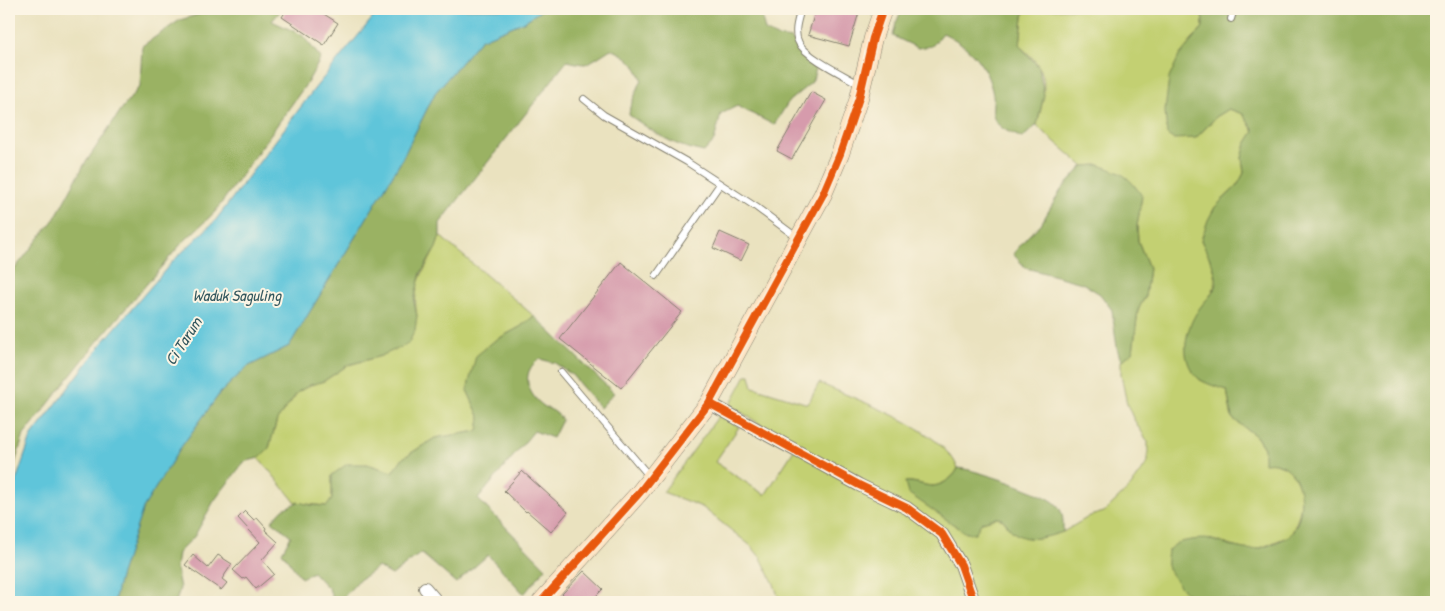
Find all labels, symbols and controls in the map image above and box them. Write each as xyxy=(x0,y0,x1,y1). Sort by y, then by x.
water label: Waduk Saguling xyxy=(193,284,282,306)
water label: Ci Tarum xyxy=(159,312,207,369)

